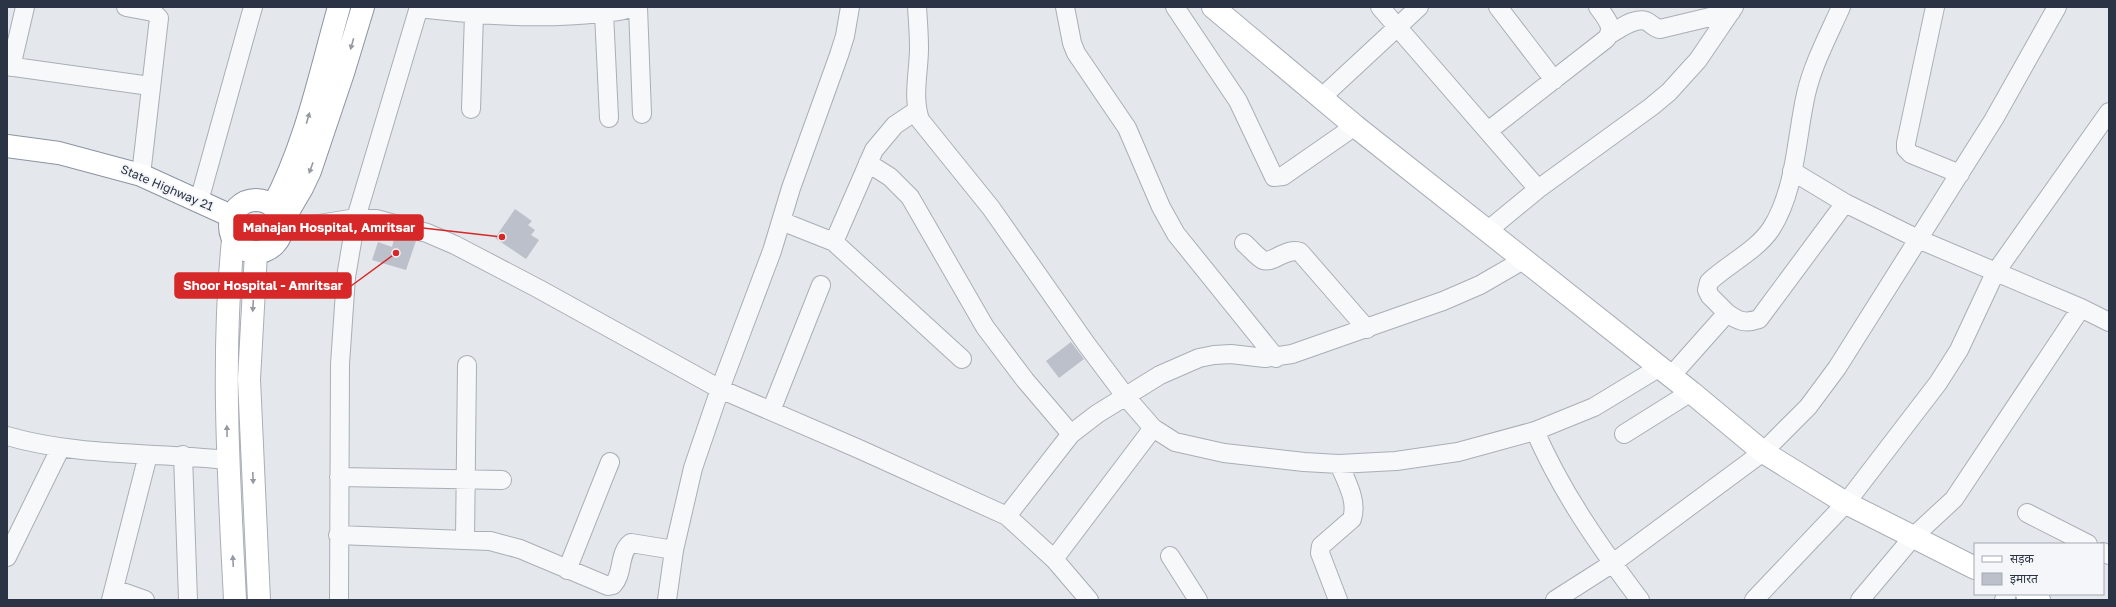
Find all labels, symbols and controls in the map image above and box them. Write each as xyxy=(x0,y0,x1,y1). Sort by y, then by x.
one-way arrow xyxy=(349,39,355,51)
one-way arrow xyxy=(305,111,311,124)
street label: State Highway 21 xyxy=(119,161,216,214)
one-way arrow xyxy=(308,162,314,174)
callout: Mahajan Hospital, Amritsar xyxy=(234,215,423,240)
text: Mahajan Hospital, Amritsar xyxy=(243,219,415,235)
callout: Shoor Hospital - Amritsar xyxy=(175,273,351,298)
text: Shoor Hospital - Amritsar xyxy=(183,277,343,293)
one-way arrow xyxy=(249,300,256,312)
one-way arrow xyxy=(224,424,230,437)
one-way arrow xyxy=(249,472,256,484)
legend xyxy=(1974,543,2104,595)
text: सड़क xyxy=(2010,551,2035,566)
one-way arrow xyxy=(230,555,237,567)
text: इमारत xyxy=(2010,571,2039,586)

